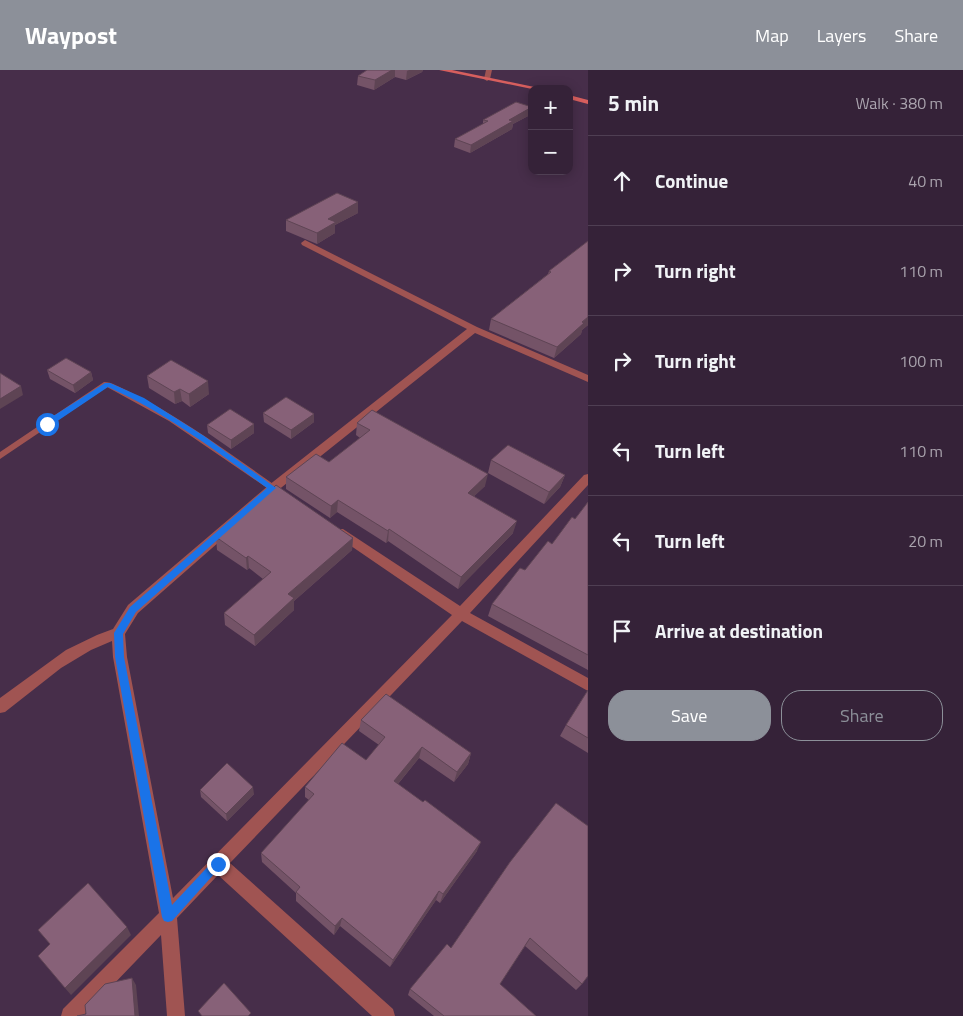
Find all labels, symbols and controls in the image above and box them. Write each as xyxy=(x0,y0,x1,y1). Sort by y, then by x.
text: Waypost xyxy=(25,17,117,53)
text: Map xyxy=(755,22,789,49)
text: Layers xyxy=(817,22,866,49)
text: Share xyxy=(894,22,938,49)
map controls xyxy=(528,85,573,175)
button: + xyxy=(528,85,573,130)
text: 5 min xyxy=(608,87,659,119)
text: Walk · 380 m xyxy=(855,91,943,115)
button: − xyxy=(528,130,573,175)
text: Continue xyxy=(655,166,728,195)
icon: ahead xyxy=(608,167,636,195)
text: 40 m xyxy=(908,169,943,193)
text: Turn right xyxy=(655,256,736,285)
icon: right xyxy=(608,257,636,285)
text: 110 m xyxy=(899,259,943,283)
text: Turn right xyxy=(655,346,736,375)
icon: right xyxy=(608,347,636,375)
text: 100 m xyxy=(899,349,943,373)
route start xyxy=(36,413,59,436)
text: Turn left xyxy=(655,436,725,465)
icon: left xyxy=(608,437,636,465)
text: 110 m xyxy=(899,439,943,463)
text: Turn left xyxy=(655,526,725,555)
icon: left xyxy=(608,527,636,555)
text: 20 m xyxy=(908,529,943,553)
text: Arrive at destination xyxy=(655,616,823,645)
icon: arrive xyxy=(608,617,636,645)
button: Save xyxy=(608,690,771,741)
button: Share xyxy=(781,690,943,741)
route end xyxy=(207,853,230,876)

